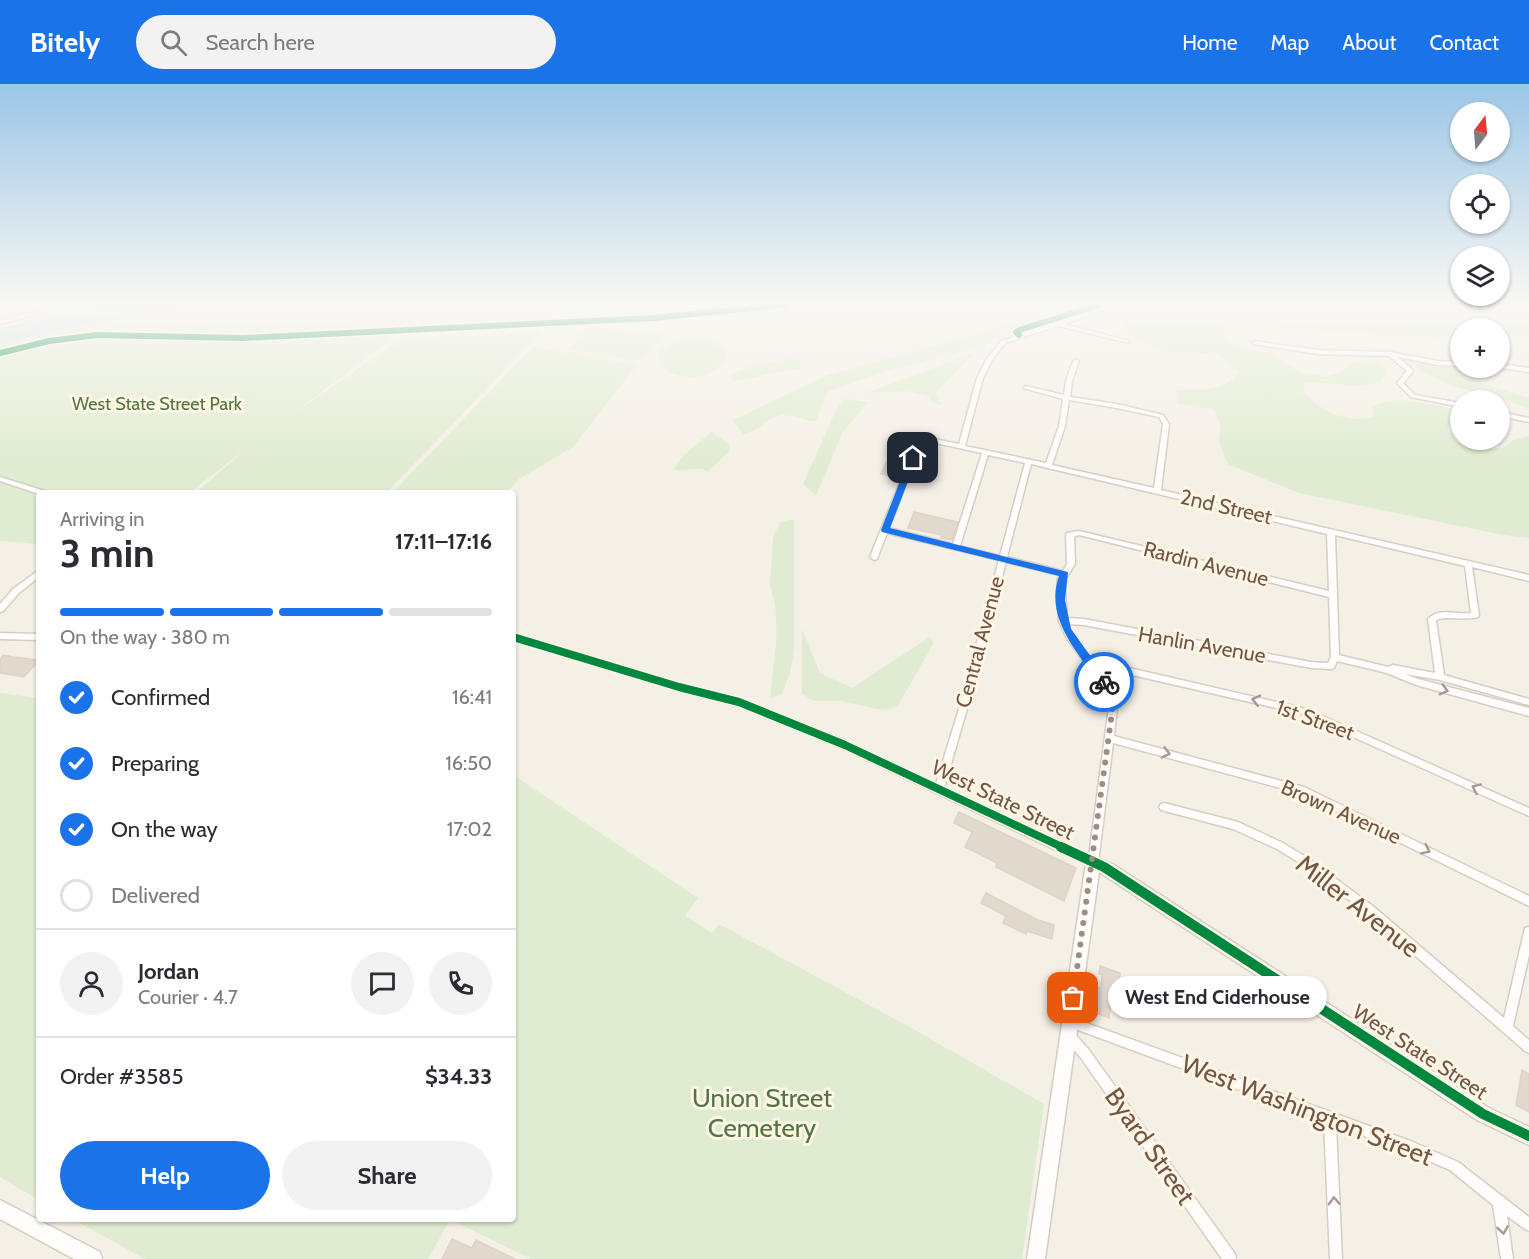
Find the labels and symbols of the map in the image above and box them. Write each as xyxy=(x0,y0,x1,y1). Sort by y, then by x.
north arrow xyxy=(1450,102,1510,162)
park label: West State Street Park xyxy=(72,393,243,415)
pin xyxy=(887,432,938,483)
street label: 2nd Street xyxy=(1178,484,1274,529)
street label: Rardin Avenue xyxy=(1141,536,1272,591)
street label: Central Avenue xyxy=(950,573,1009,710)
street label: Hanlin Avenue xyxy=(1136,621,1268,668)
courier xyxy=(1074,652,1134,712)
one-way arrow xyxy=(1438,683,1449,695)
one-way arrow xyxy=(1252,694,1262,707)
street label: 1st Street xyxy=(1273,694,1358,745)
one-way arrow xyxy=(1161,745,1171,758)
street label: West State Street xyxy=(928,754,1079,845)
street label: Brown Avenue xyxy=(1277,774,1405,849)
one-way arrow xyxy=(1471,783,1482,795)
one-way arrow xyxy=(1420,843,1431,855)
street label: Miller Avenue xyxy=(1290,848,1426,964)
pin xyxy=(1047,972,1098,1023)
callout: West End Ciderhouse xyxy=(1109,977,1328,1019)
street label: West State Street xyxy=(1348,999,1492,1104)
street label: West Washington Street xyxy=(1177,1047,1437,1173)
street label: Byard Street xyxy=(1098,1081,1202,1211)
park label: Union Street Cemetery xyxy=(692,1082,832,1144)
one-way arrow xyxy=(1327,1196,1340,1205)
one-way arrow xyxy=(1496,1225,1509,1235)

